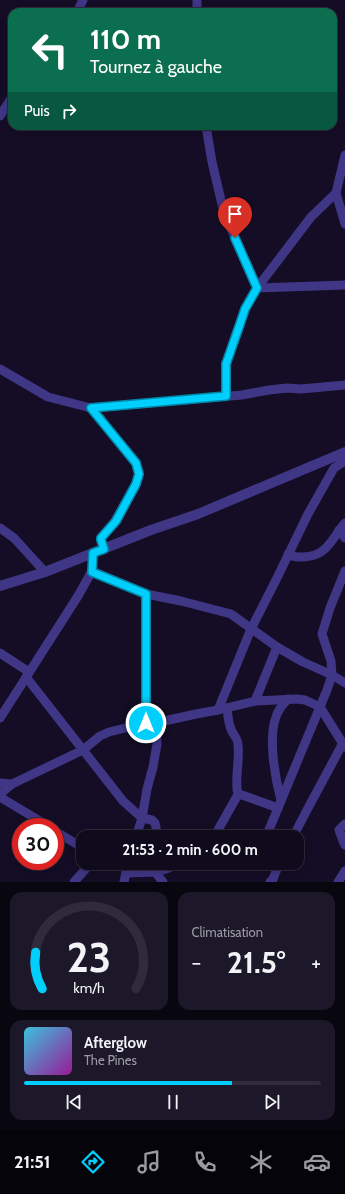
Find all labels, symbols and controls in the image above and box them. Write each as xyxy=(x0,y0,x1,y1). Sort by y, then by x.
text: 110 m xyxy=(90,22,161,56)
icon: left xyxy=(24,24,76,76)
text: Tournez à gauche xyxy=(90,56,222,78)
icon: right xyxy=(58,100,80,122)
text: Puis xyxy=(24,102,50,120)
pin xyxy=(218,197,252,238)
icon: arrive xyxy=(224,203,246,225)
position arrow xyxy=(125,702,167,744)
speed limit sign: 30 xyxy=(12,818,64,870)
text: 21:53 · 2 min · 600 m xyxy=(122,841,258,859)
text: Climatisation xyxy=(192,924,263,940)
text: 23 xyxy=(67,932,111,982)
text: 21.5° xyxy=(227,944,285,981)
text: − xyxy=(192,949,201,976)
text: + xyxy=(311,949,321,976)
text: km/h xyxy=(73,979,104,997)
text: Afterglow xyxy=(84,1034,147,1052)
text: The Pines xyxy=(84,1052,137,1068)
icon: previous xyxy=(63,1091,85,1113)
icon: pause xyxy=(162,1091,184,1113)
icon: next xyxy=(261,1091,283,1113)
icon: directions xyxy=(79,1148,107,1176)
icon: music xyxy=(135,1148,163,1176)
icon: phone xyxy=(191,1148,219,1176)
icon: climate xyxy=(247,1148,275,1176)
icon: car xyxy=(303,1148,331,1176)
text: 21:51 xyxy=(14,1151,51,1173)

